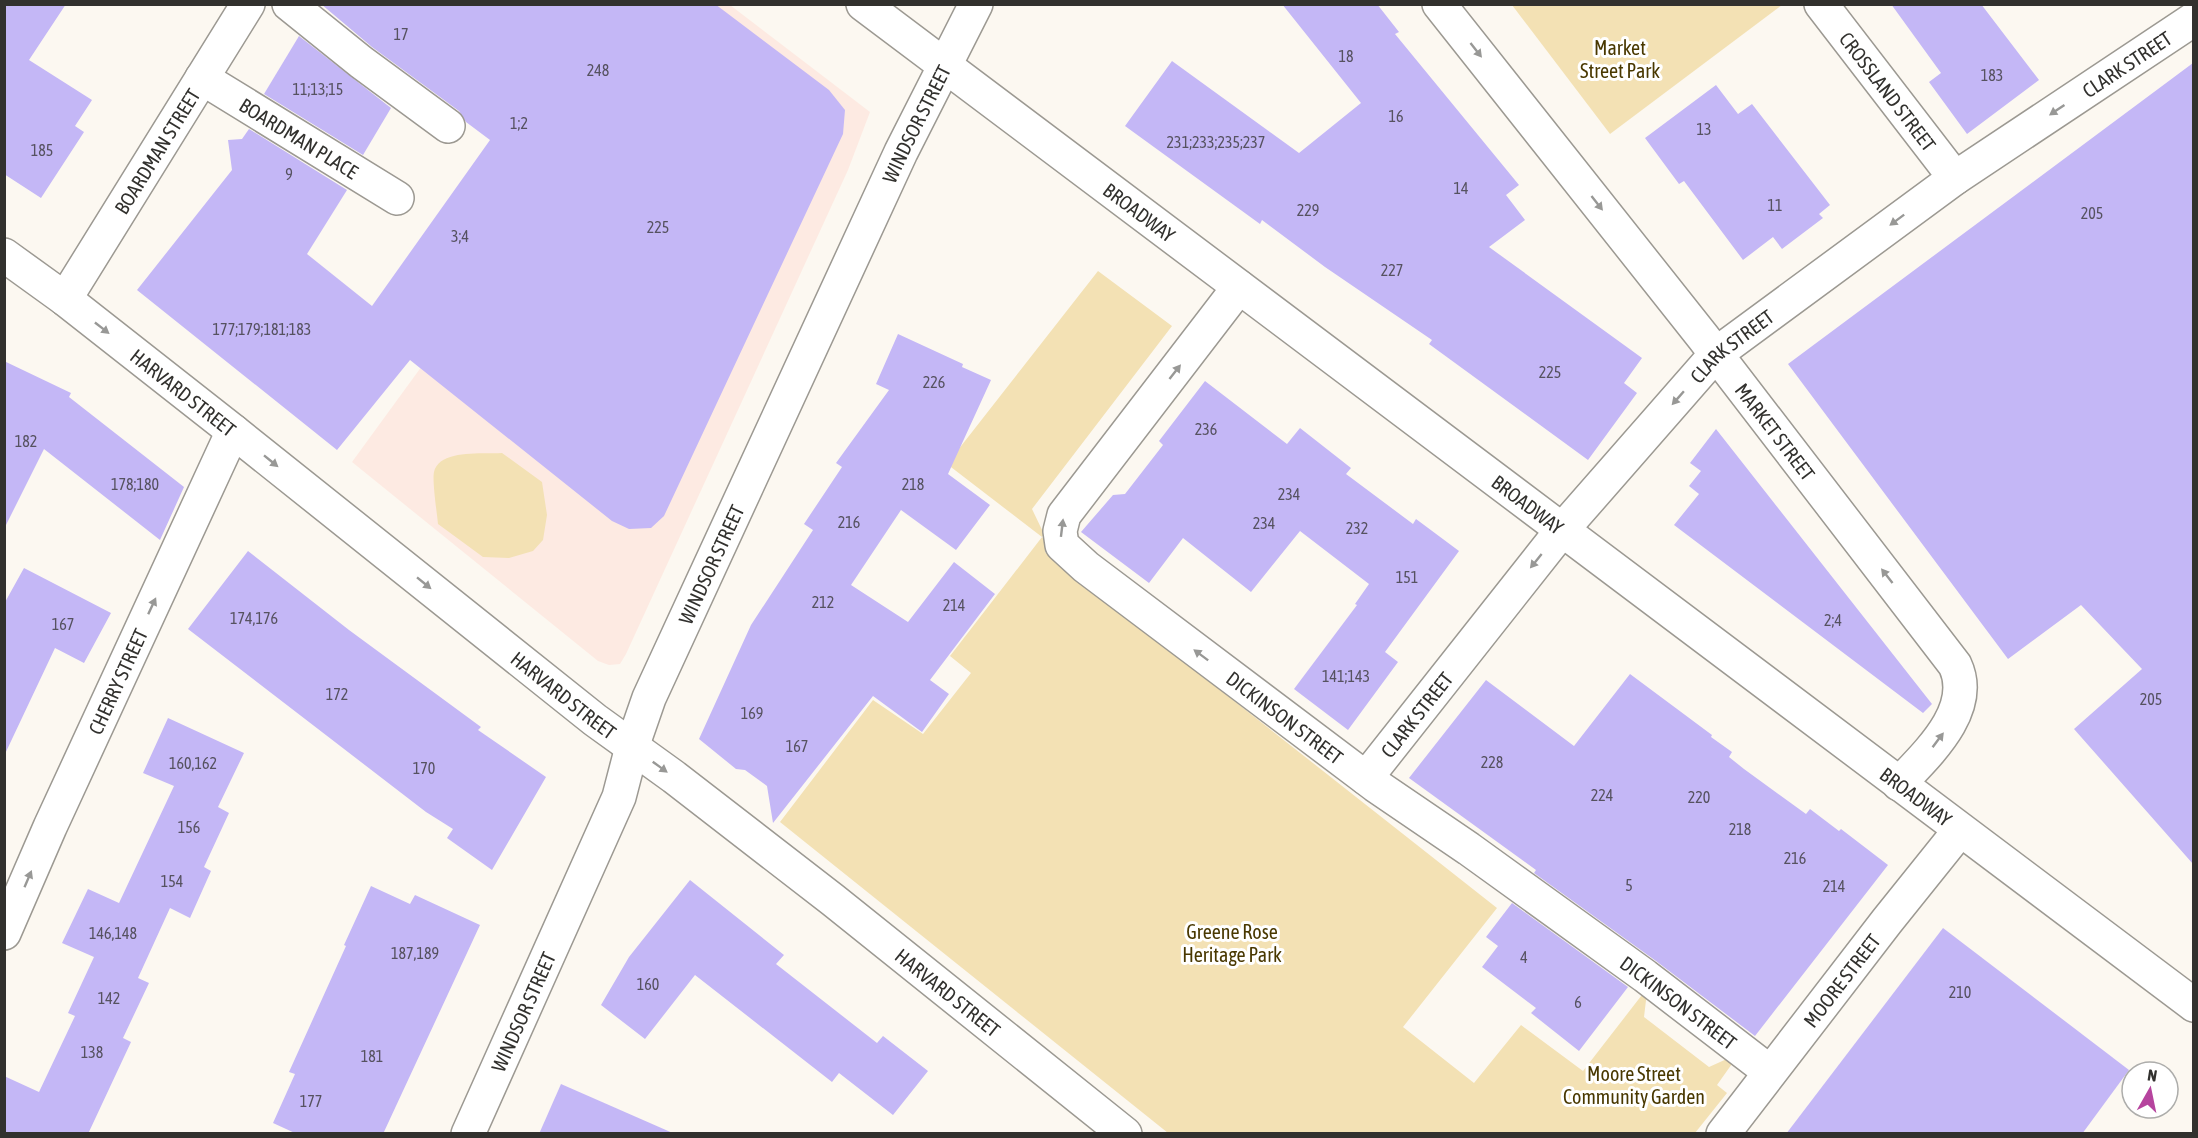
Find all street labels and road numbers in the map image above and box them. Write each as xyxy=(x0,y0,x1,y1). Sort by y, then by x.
street label: CLARK STREET xyxy=(2078,26,2176,102)
street label: CROSSLAND STREET xyxy=(1835,27,1941,155)
street label: WINDSOR STREET xyxy=(877,61,955,186)
street label: BOARDMAN STREET xyxy=(109,84,204,218)
street label: BOARDMAN PLACE xyxy=(236,93,363,183)
street label: BROADWAY xyxy=(1099,178,1180,246)
street label: CLARK STREET xyxy=(1685,304,1778,387)
street label: HARVARD STREET xyxy=(126,344,241,441)
street label: MARKET STREET xyxy=(1731,378,1820,485)
street label: BROADWAY xyxy=(1488,470,1568,538)
street label: WINDSOR STREET xyxy=(673,501,748,628)
street label: CHERRY STREET xyxy=(83,625,152,738)
street label: HARVARD STREET xyxy=(507,646,621,743)
street label: DICKINSON STREET xyxy=(1222,666,1348,769)
street label: CLARK STREET xyxy=(1376,667,1457,762)
street label: BROADWAY xyxy=(1876,762,1957,831)
street label: MOORE STREET xyxy=(1798,929,1884,1031)
street label: HARVARD STREET xyxy=(891,943,1005,1041)
street label: WINDSOR STREET xyxy=(486,948,560,1075)
street label: DICKINSON STREET xyxy=(1616,951,1741,1054)

